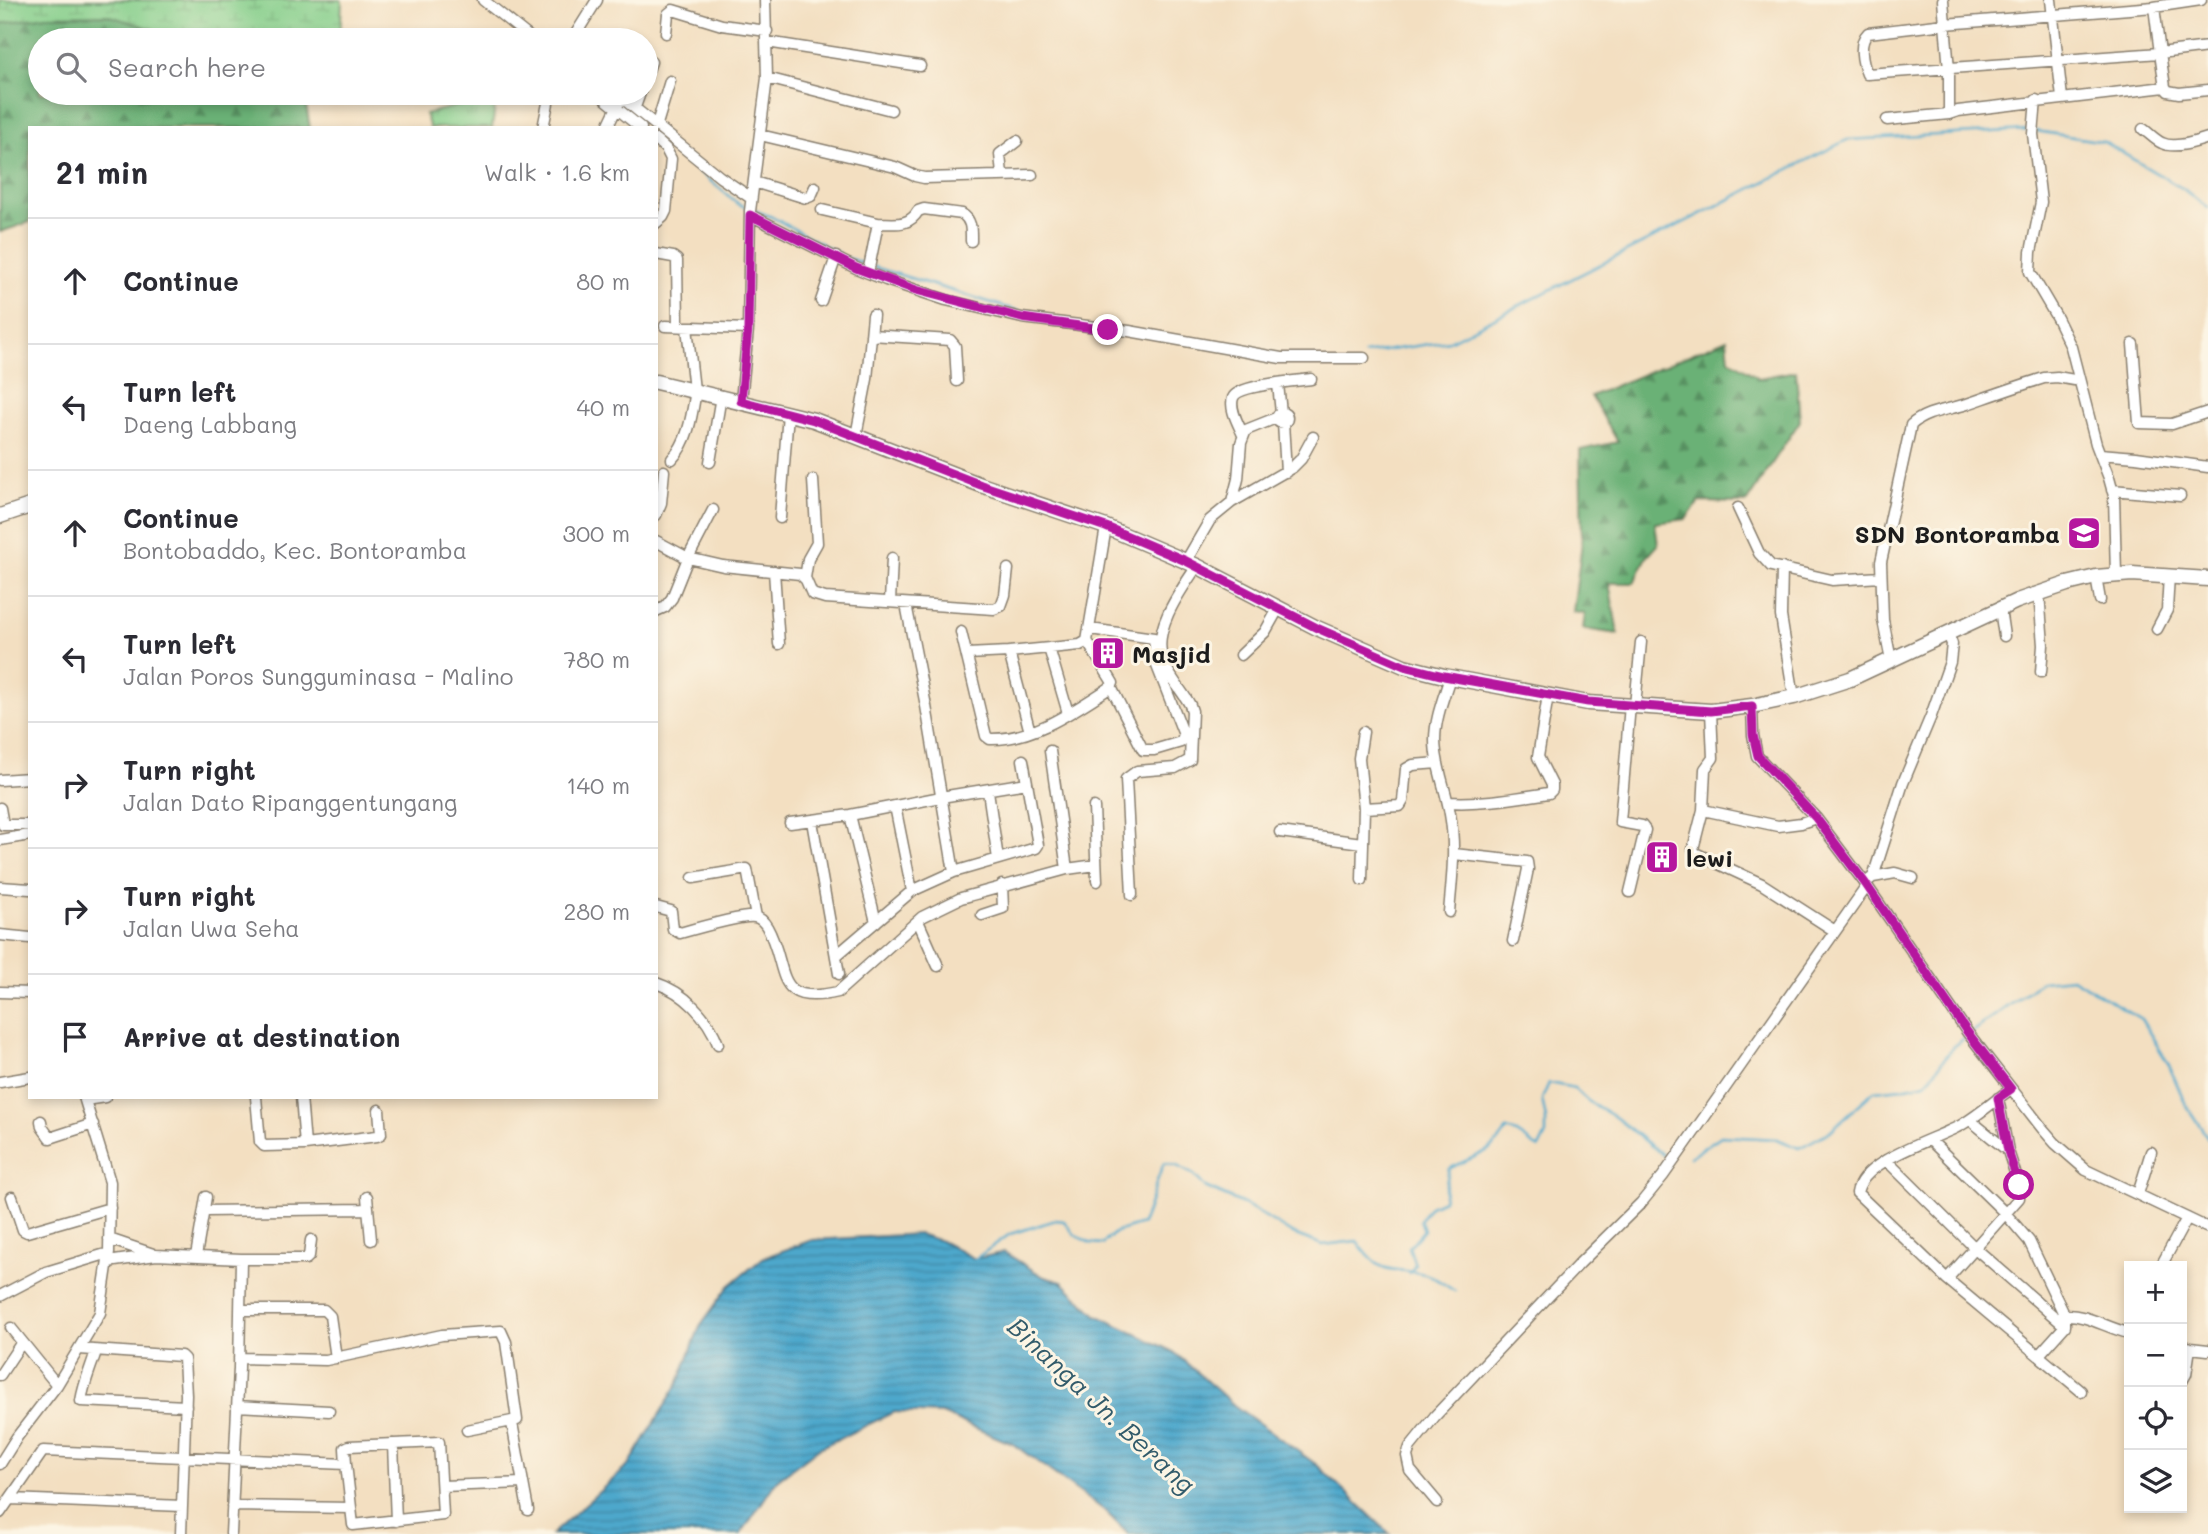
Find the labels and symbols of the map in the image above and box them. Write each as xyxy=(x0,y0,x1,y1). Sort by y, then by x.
route end xyxy=(1092,314,1123,345)
school or university icon: SDN Bontoramba xyxy=(2065,514,2103,552)
place label: SDN Bontoramba xyxy=(1855,518,2060,549)
building icon: Masjid xyxy=(1089,634,1127,672)
place label: Masjid xyxy=(1132,638,1211,669)
building icon: lewi xyxy=(1643,838,1681,876)
place label: lewi xyxy=(1686,842,1733,873)
route start xyxy=(2003,1169,2034,1200)
water label: Binanga Jn. Berang xyxy=(1001,1309,1203,1501)

